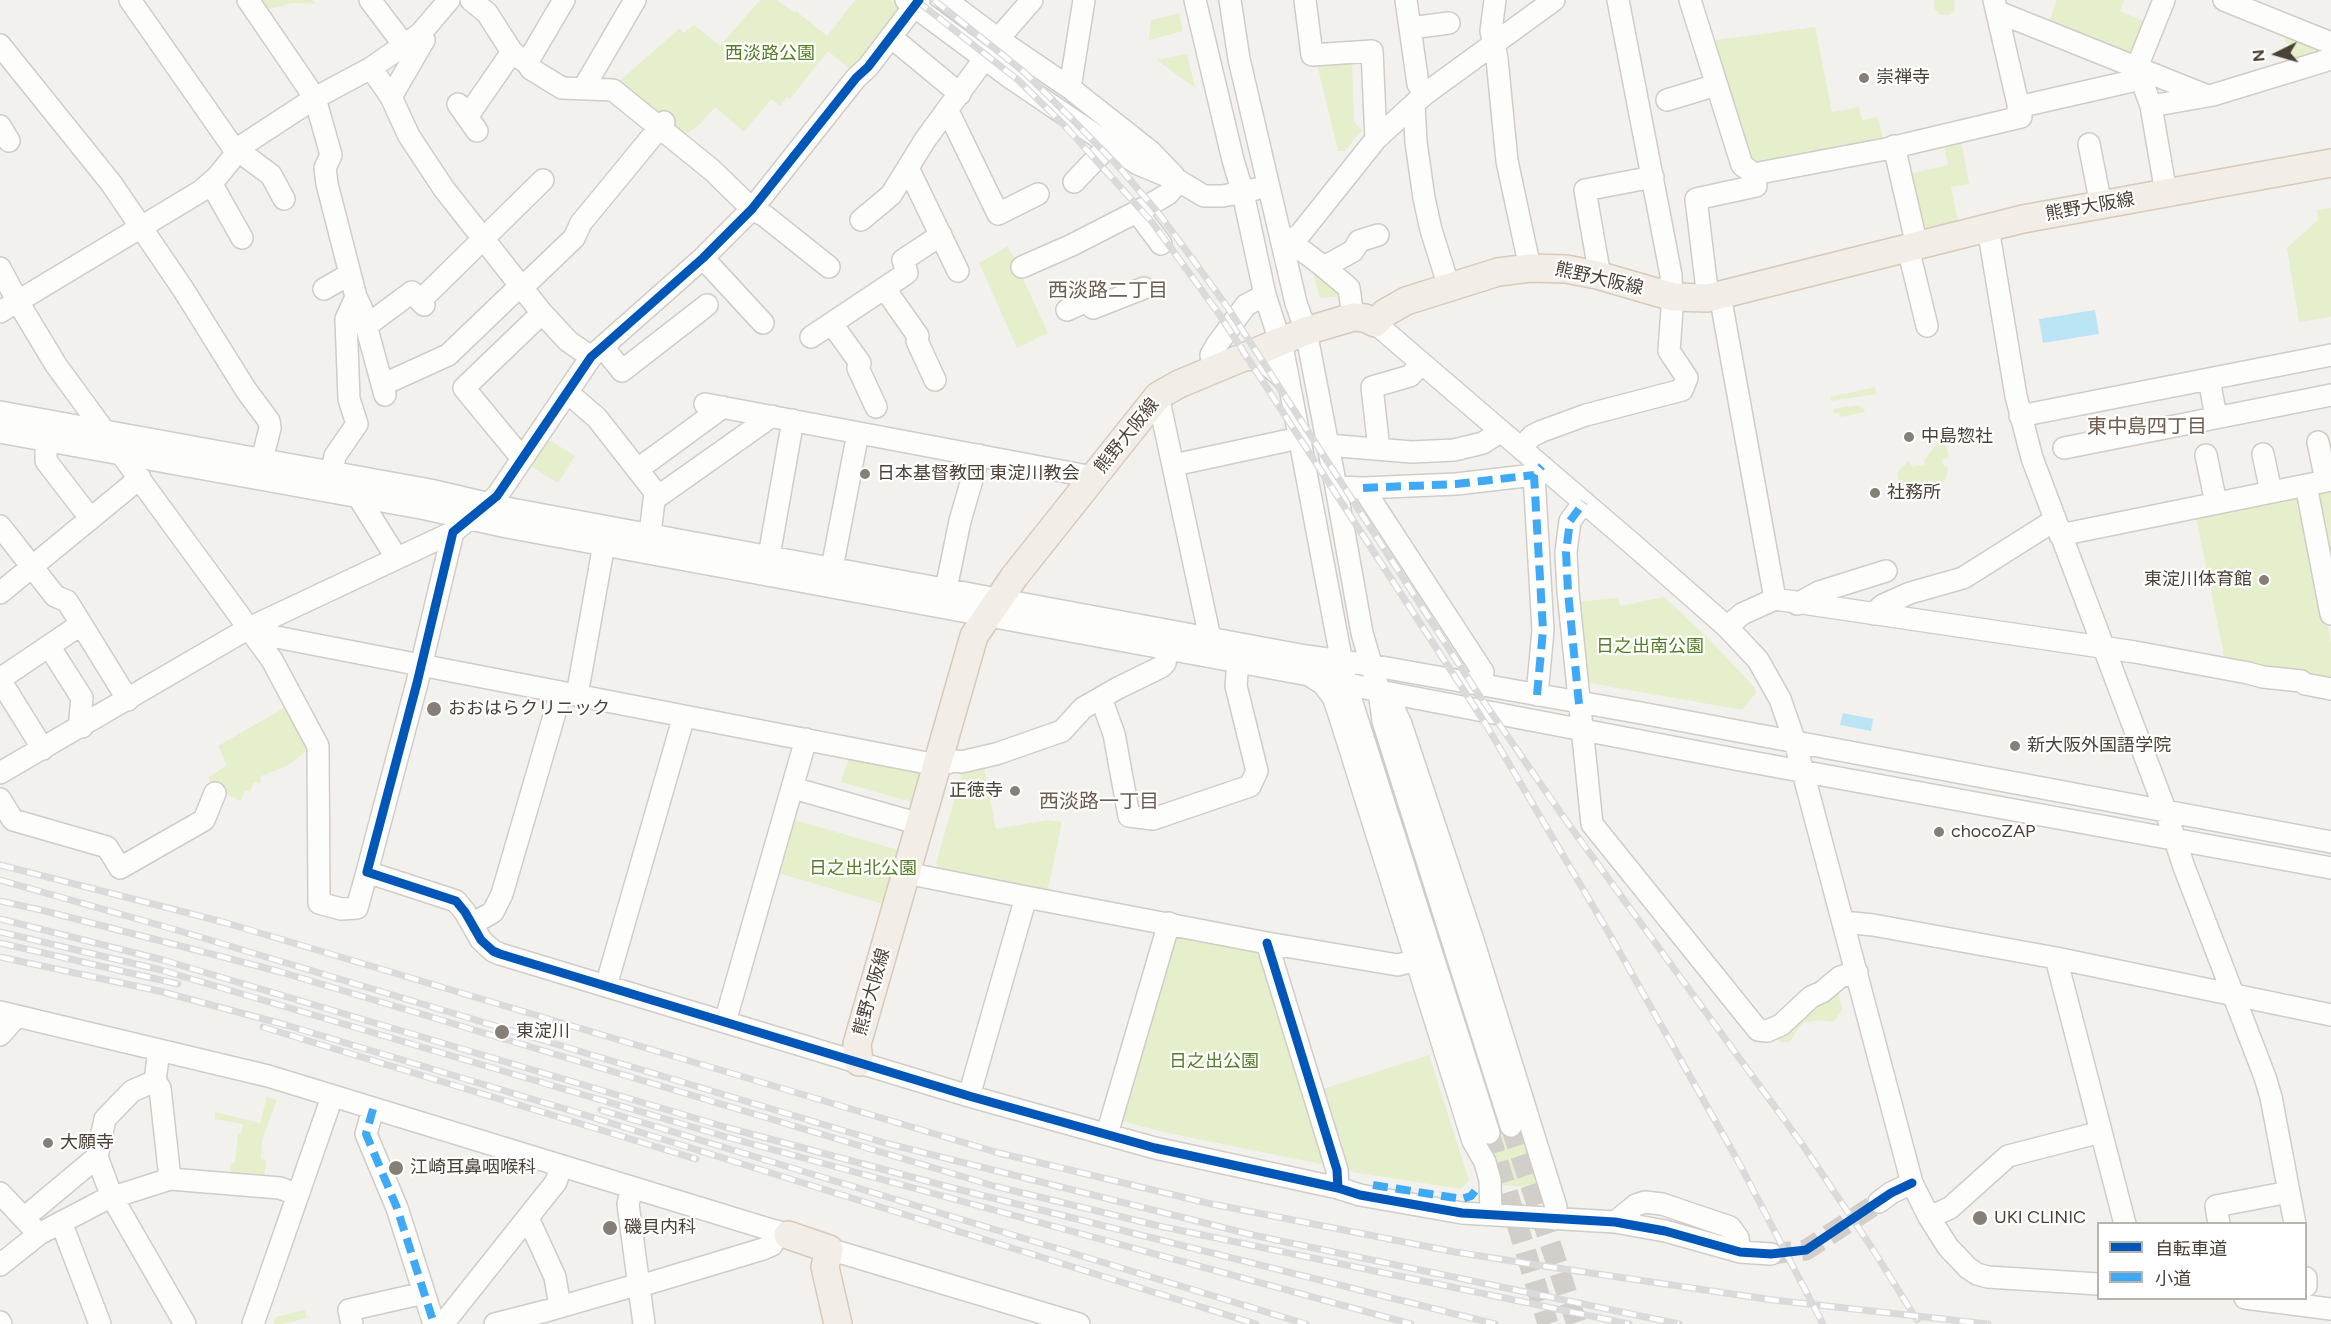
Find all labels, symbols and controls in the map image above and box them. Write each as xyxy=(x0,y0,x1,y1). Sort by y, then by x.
north arrow xyxy=(2247,24,2307,84)
park label: 西淡路公園 xyxy=(725,43,815,65)
text: N xyxy=(2249,49,2269,63)
place label: 崇禅寺 xyxy=(1876,67,1930,89)
marker: 崇禅寺 xyxy=(1857,71,1871,85)
street label: 熊野大阪線 xyxy=(2044,189,2136,225)
street label: 熊野大阪線 xyxy=(1553,258,1645,300)
district label: 西淡路二丁目 xyxy=(1048,279,1168,303)
street label: 熊野大阪線 xyxy=(1090,394,1164,478)
district label: 東中島四丁目 xyxy=(2087,415,2207,439)
place label: 中島惣社 xyxy=(1921,426,1993,448)
marker: 中島惣社 xyxy=(1902,430,1916,444)
place label: 日本基督教団 東淀川教会 xyxy=(877,463,1079,485)
marker: 日本基督教団 東淀川教会 xyxy=(858,467,872,481)
place label: 社務所 xyxy=(1887,482,1941,504)
marker: 社務所 xyxy=(1868,486,1882,500)
place label: 東淀川体育館 xyxy=(2144,569,2252,591)
marker: 東淀川体育館 xyxy=(2257,573,2271,587)
park label: 日之出南公園 xyxy=(1596,636,1704,658)
place label: おおはらクリニック xyxy=(448,698,610,720)
marker: おおはらクリニック xyxy=(425,700,443,718)
place label: 新大阪外国語学院 xyxy=(2027,735,2171,757)
marker: 新大阪外国語学院 xyxy=(2008,739,2022,753)
place label: 正徳寺 xyxy=(949,780,1003,802)
marker: 正徳寺 xyxy=(1008,784,1022,798)
district label: 西淡路一丁目 xyxy=(1039,790,1159,814)
place label: chocoZAP xyxy=(1951,821,2036,843)
marker: chocoZAP xyxy=(1932,825,1946,839)
park label: 日之出北公園 xyxy=(809,858,917,880)
street label: 熊野大阪線 xyxy=(849,946,895,1038)
place label: 東淀川 xyxy=(516,1021,570,1043)
marker: 東淀川 xyxy=(493,1023,511,1041)
park label: 日之出公園 xyxy=(1169,1051,1259,1073)
place label: 大願寺 xyxy=(60,1132,114,1154)
marker: 大願寺 xyxy=(41,1136,55,1150)
place label: 江崎耳鼻咽喉科 xyxy=(410,1157,536,1179)
marker: 江崎耳鼻咽喉科 xyxy=(387,1159,405,1177)
place label: UKI CLINIC xyxy=(1994,1207,2086,1229)
marker: UKI CLINIC xyxy=(1971,1209,1989,1227)
place label: 磯貝内科 xyxy=(624,1217,696,1239)
marker: 磯貝内科 xyxy=(601,1219,619,1237)
legend xyxy=(2097,1222,2307,1300)
text: 自転車道 xyxy=(2155,1238,2227,1260)
text: 小道 xyxy=(2155,1268,2191,1290)

